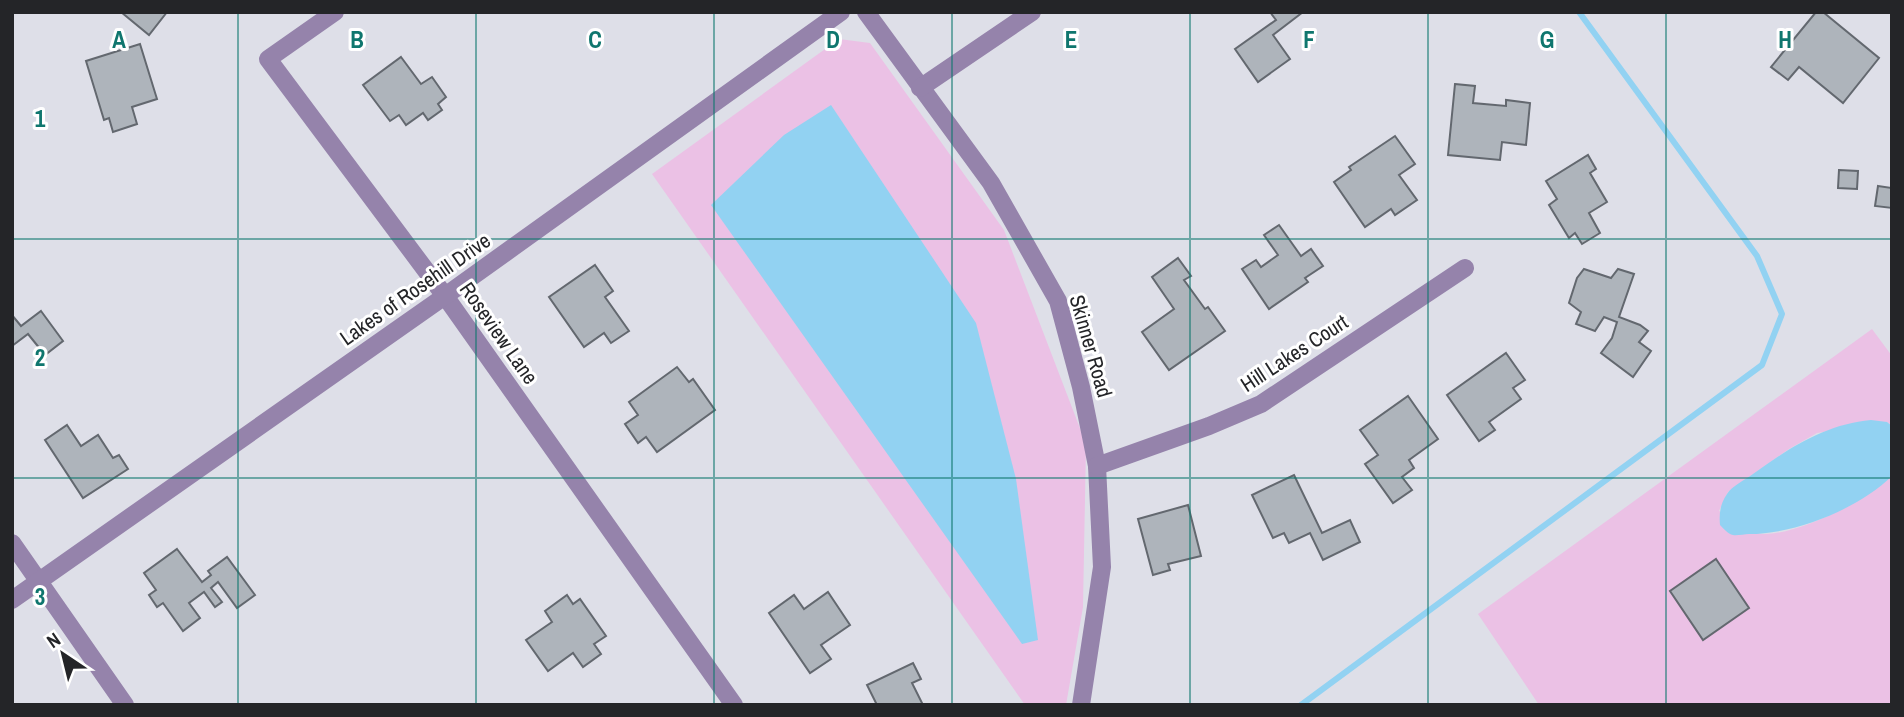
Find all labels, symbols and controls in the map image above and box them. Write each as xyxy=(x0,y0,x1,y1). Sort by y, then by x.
text: A xyxy=(112,24,126,55)
text: B xyxy=(350,24,364,55)
text: C xyxy=(588,24,602,55)
text: D xyxy=(826,24,840,55)
text: E xyxy=(1065,24,1077,55)
text: F xyxy=(1303,24,1315,55)
text: G xyxy=(1540,24,1554,55)
text: H xyxy=(1778,24,1792,55)
text: 1 xyxy=(35,103,46,134)
street label: Lakes of Rosehill Drive xyxy=(334,226,496,352)
street label: Roseview Lane xyxy=(453,276,545,390)
street label: Skinner Road xyxy=(1063,291,1119,401)
street label: Hill Lakes Court xyxy=(1235,307,1353,399)
text: 2 xyxy=(35,342,45,373)
text: 3 xyxy=(35,581,45,612)
north arrow xyxy=(28,619,98,689)
text: N xyxy=(41,626,65,654)

